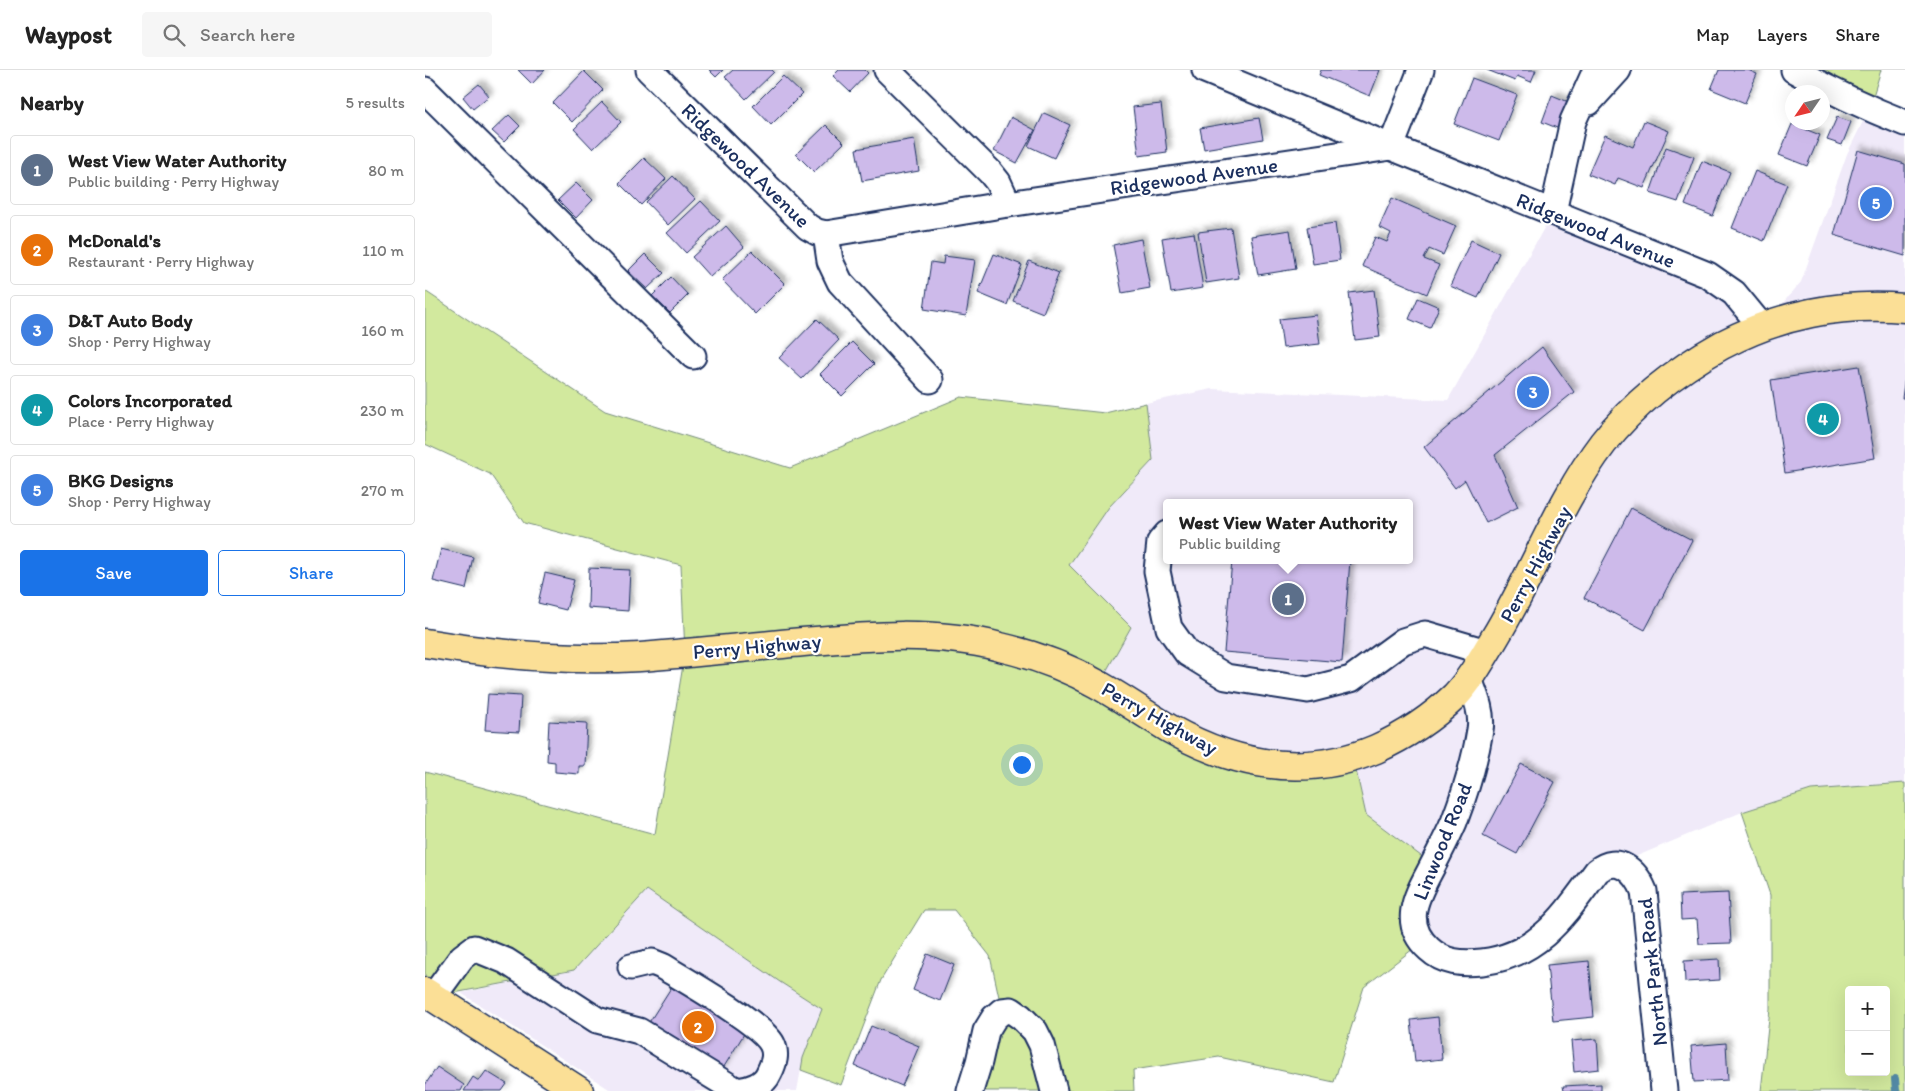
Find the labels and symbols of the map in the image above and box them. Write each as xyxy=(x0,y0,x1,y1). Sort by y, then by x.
north arrow xyxy=(1785,85,1830,130)
street label: Ridgewood Avenue xyxy=(677,97,815,233)
street label: Ridgewood Avenue xyxy=(1109,152,1279,200)
pin: 5 xyxy=(1860,184,1892,222)
street label: Ridgewood Avenue xyxy=(1513,187,1679,273)
pin: 3 xyxy=(1517,373,1549,411)
pin: 4 xyxy=(1807,400,1839,438)
street label: Perry Highway xyxy=(1494,501,1576,627)
pin: 1 xyxy=(1272,580,1304,618)
street label: Perry Highway xyxy=(692,628,822,664)
street label: Perry Highway xyxy=(1098,676,1222,760)
your location xyxy=(1009,752,1035,778)
street label: Linwood Road xyxy=(1407,778,1477,904)
street label: North Park Road xyxy=(1632,896,1672,1047)
pin: 2 xyxy=(682,1008,714,1046)

